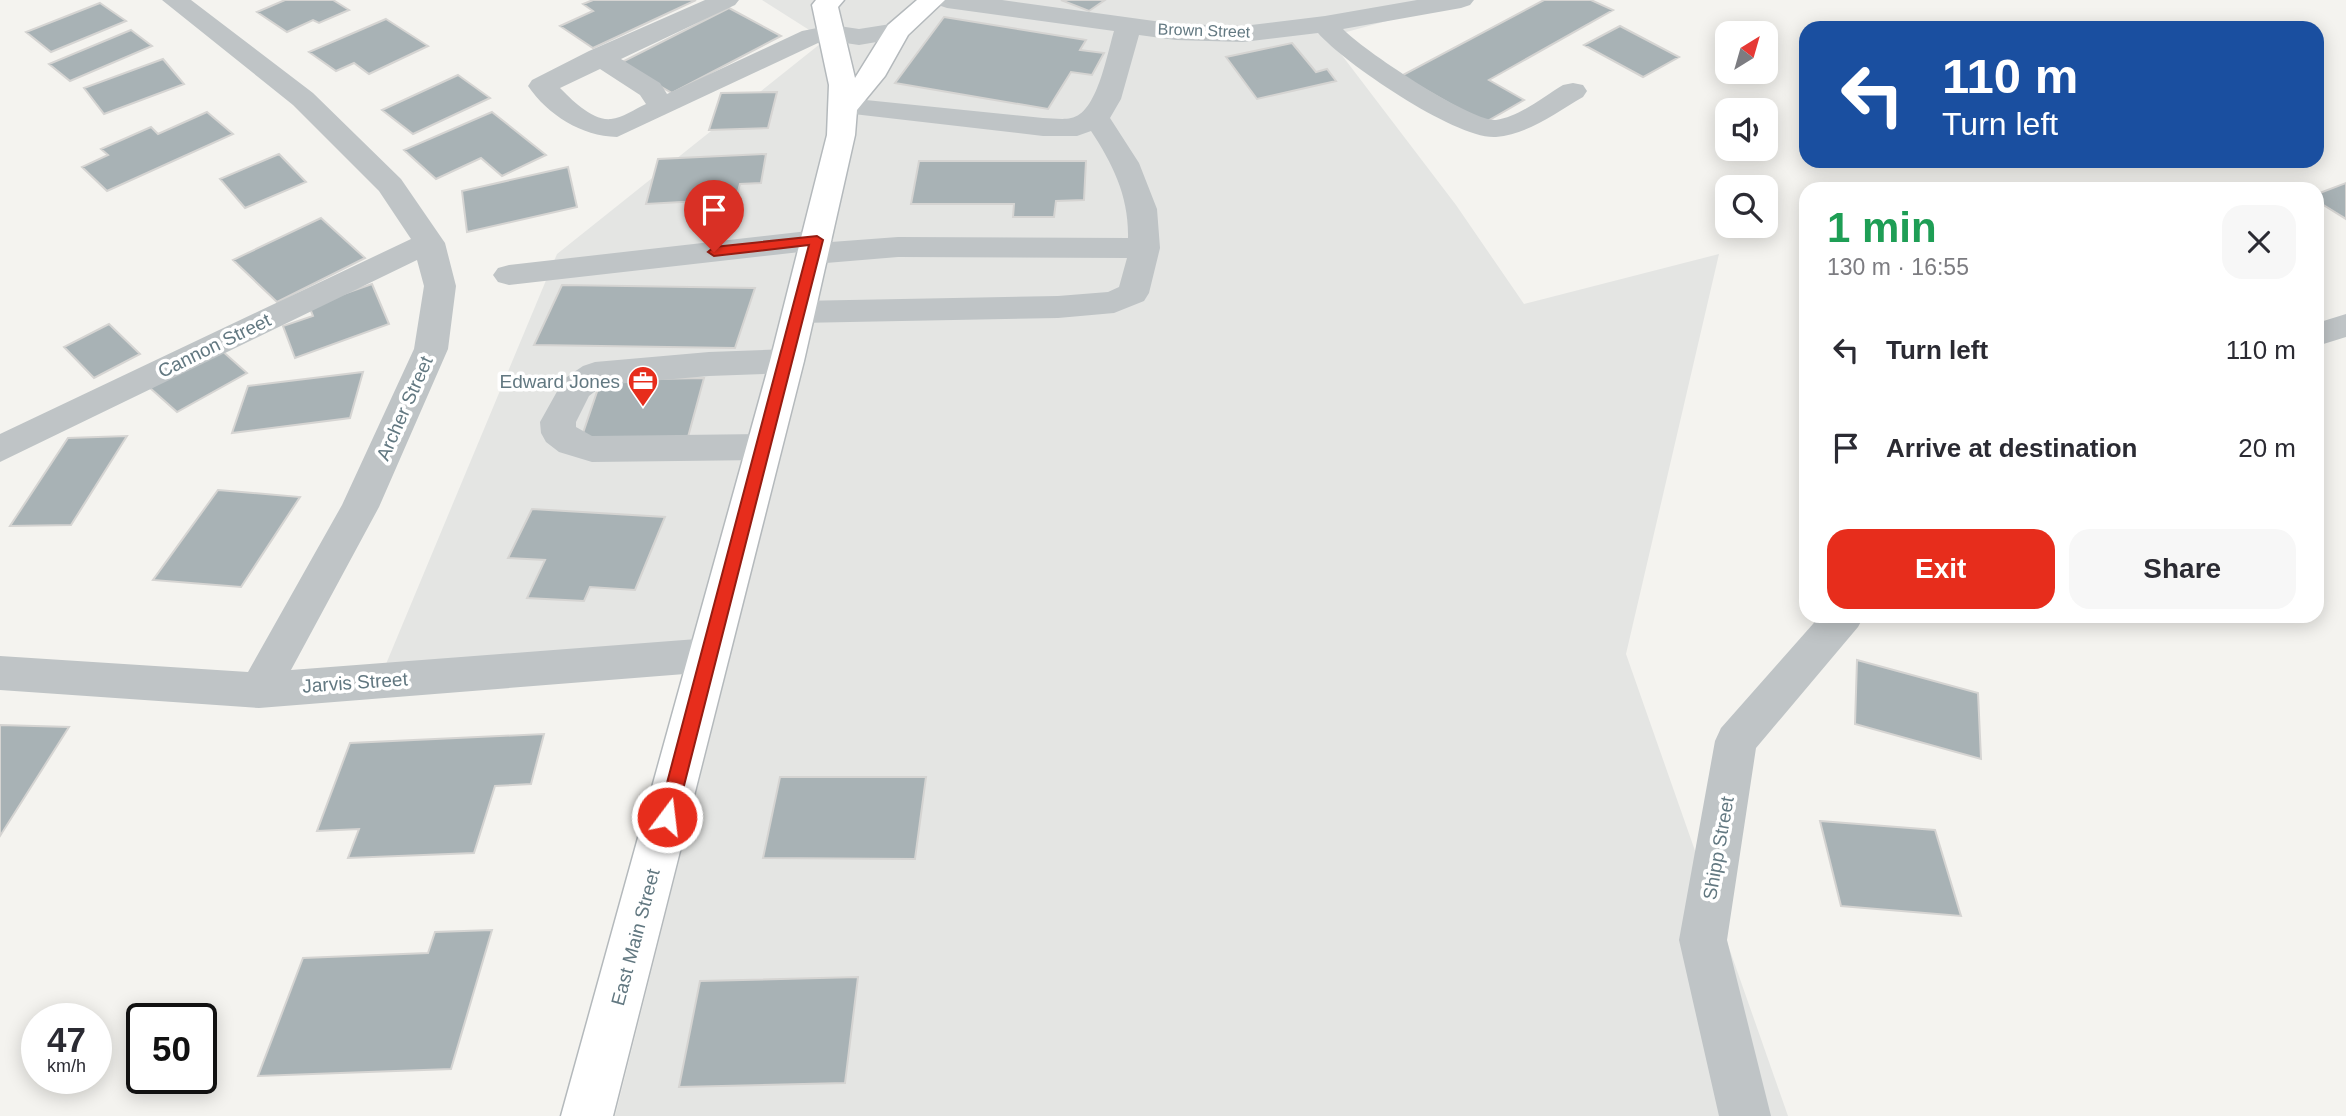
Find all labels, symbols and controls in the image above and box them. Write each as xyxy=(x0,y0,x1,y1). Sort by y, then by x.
street label: Brown Street xyxy=(1157,20,1251,41)
north arrow xyxy=(1715,21,1778,84)
map controls xyxy=(1715,21,1778,238)
icon: left xyxy=(1827,49,1918,140)
text: 110 m xyxy=(1942,49,2078,103)
button: sound xyxy=(1715,98,1778,161)
text: Turn left xyxy=(1942,106,2058,142)
button: search xyxy=(1715,175,1778,238)
pin xyxy=(684,180,744,252)
icon: arrive xyxy=(695,191,733,229)
text: 1 min xyxy=(1827,204,1937,251)
button: close xyxy=(2222,205,2296,279)
text: 130 m · 16:55 xyxy=(1827,254,1969,280)
street label: Cannon Street xyxy=(155,309,275,382)
icon: left xyxy=(1827,331,1865,369)
text: Turn left xyxy=(1886,335,1988,365)
text: 110 m xyxy=(2226,335,2296,365)
street label: Archer Street xyxy=(372,352,437,464)
office icon: Edward Jones xyxy=(626,364,660,408)
place label: Edward Jones xyxy=(500,371,620,392)
icon: arrive xyxy=(1827,429,1865,467)
text: Arrive at destination xyxy=(1886,433,2137,463)
text: 20 m xyxy=(2238,433,2296,463)
button: Exit xyxy=(1827,529,2055,609)
button: Share xyxy=(2069,529,2296,609)
street label: Jarvis Street xyxy=(302,668,409,697)
position arrow xyxy=(630,780,704,854)
street label: Shipp Street xyxy=(1699,794,1738,901)
street label: East Main Street xyxy=(607,866,664,1008)
speed limit sign: 50 xyxy=(126,1003,217,1094)
text: 47 xyxy=(47,1020,86,1059)
text: km/h xyxy=(47,1056,86,1076)

